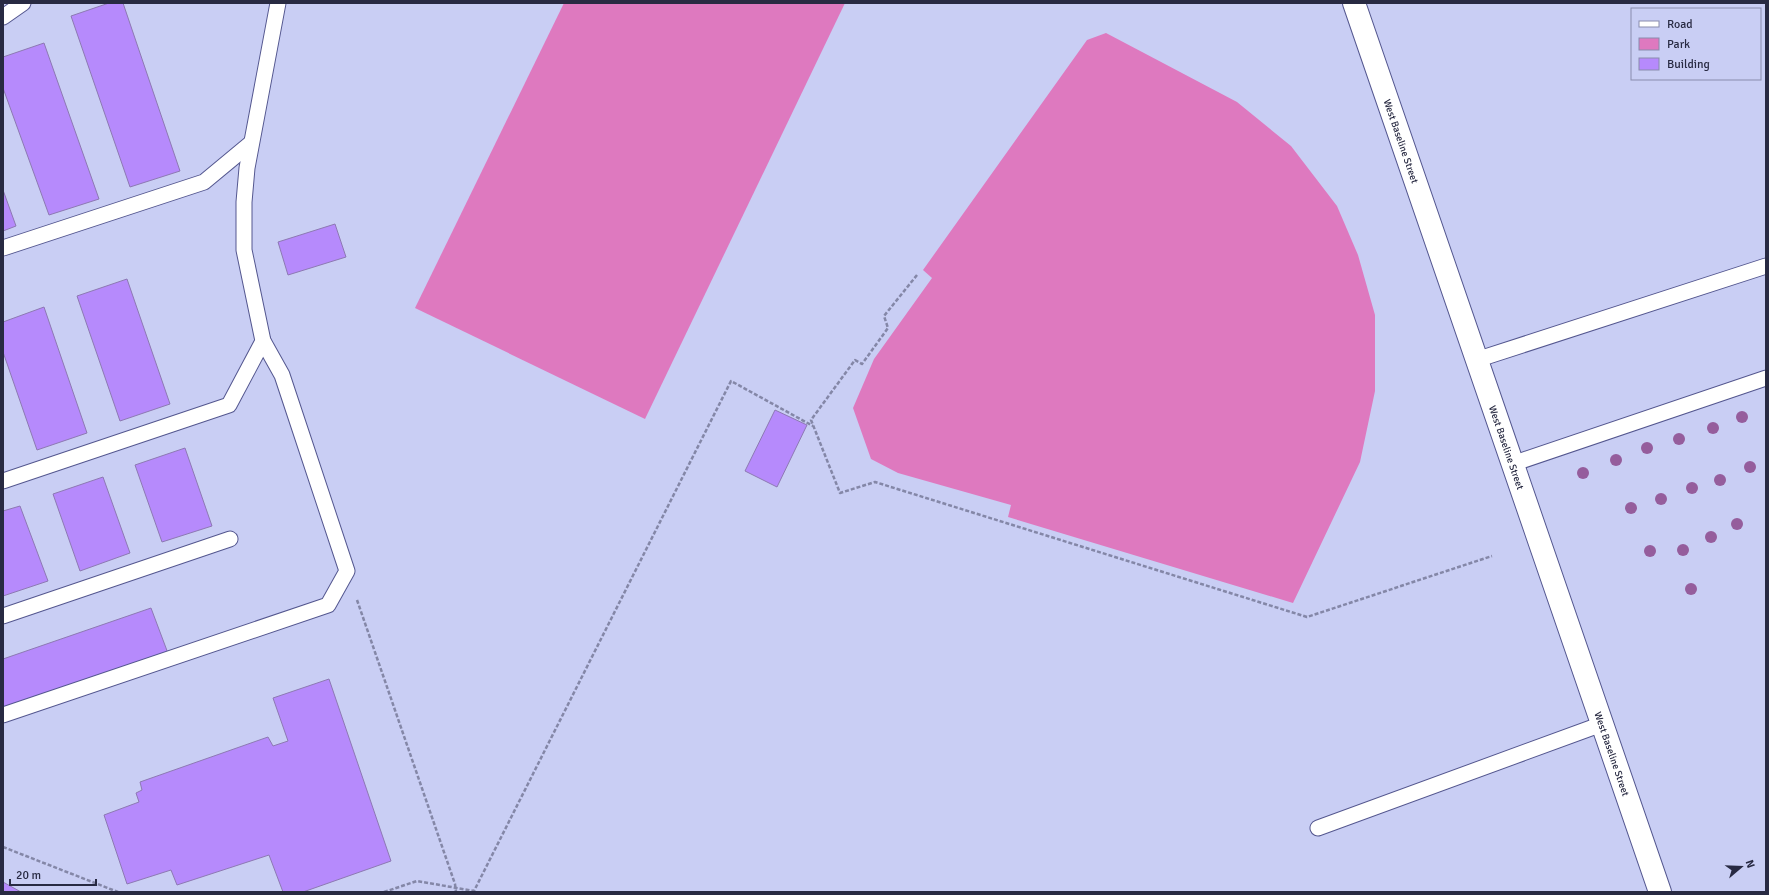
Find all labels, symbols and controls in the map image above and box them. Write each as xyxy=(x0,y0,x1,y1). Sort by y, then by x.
legend xyxy=(1631,8,1761,80)
text: Road xyxy=(1667,17,1693,32)
text: Park xyxy=(1667,37,1690,52)
text: Building xyxy=(1667,57,1710,72)
street label: West Baseline Street xyxy=(1381,98,1421,185)
street label: West Baseline Street xyxy=(1486,404,1526,492)
street label: West Baseline Street xyxy=(1591,710,1632,798)
north arrow xyxy=(1721,847,1761,887)
text: N xyxy=(1743,858,1757,870)
scale bar xyxy=(10,861,96,887)
text: 20 m xyxy=(16,868,41,883)

